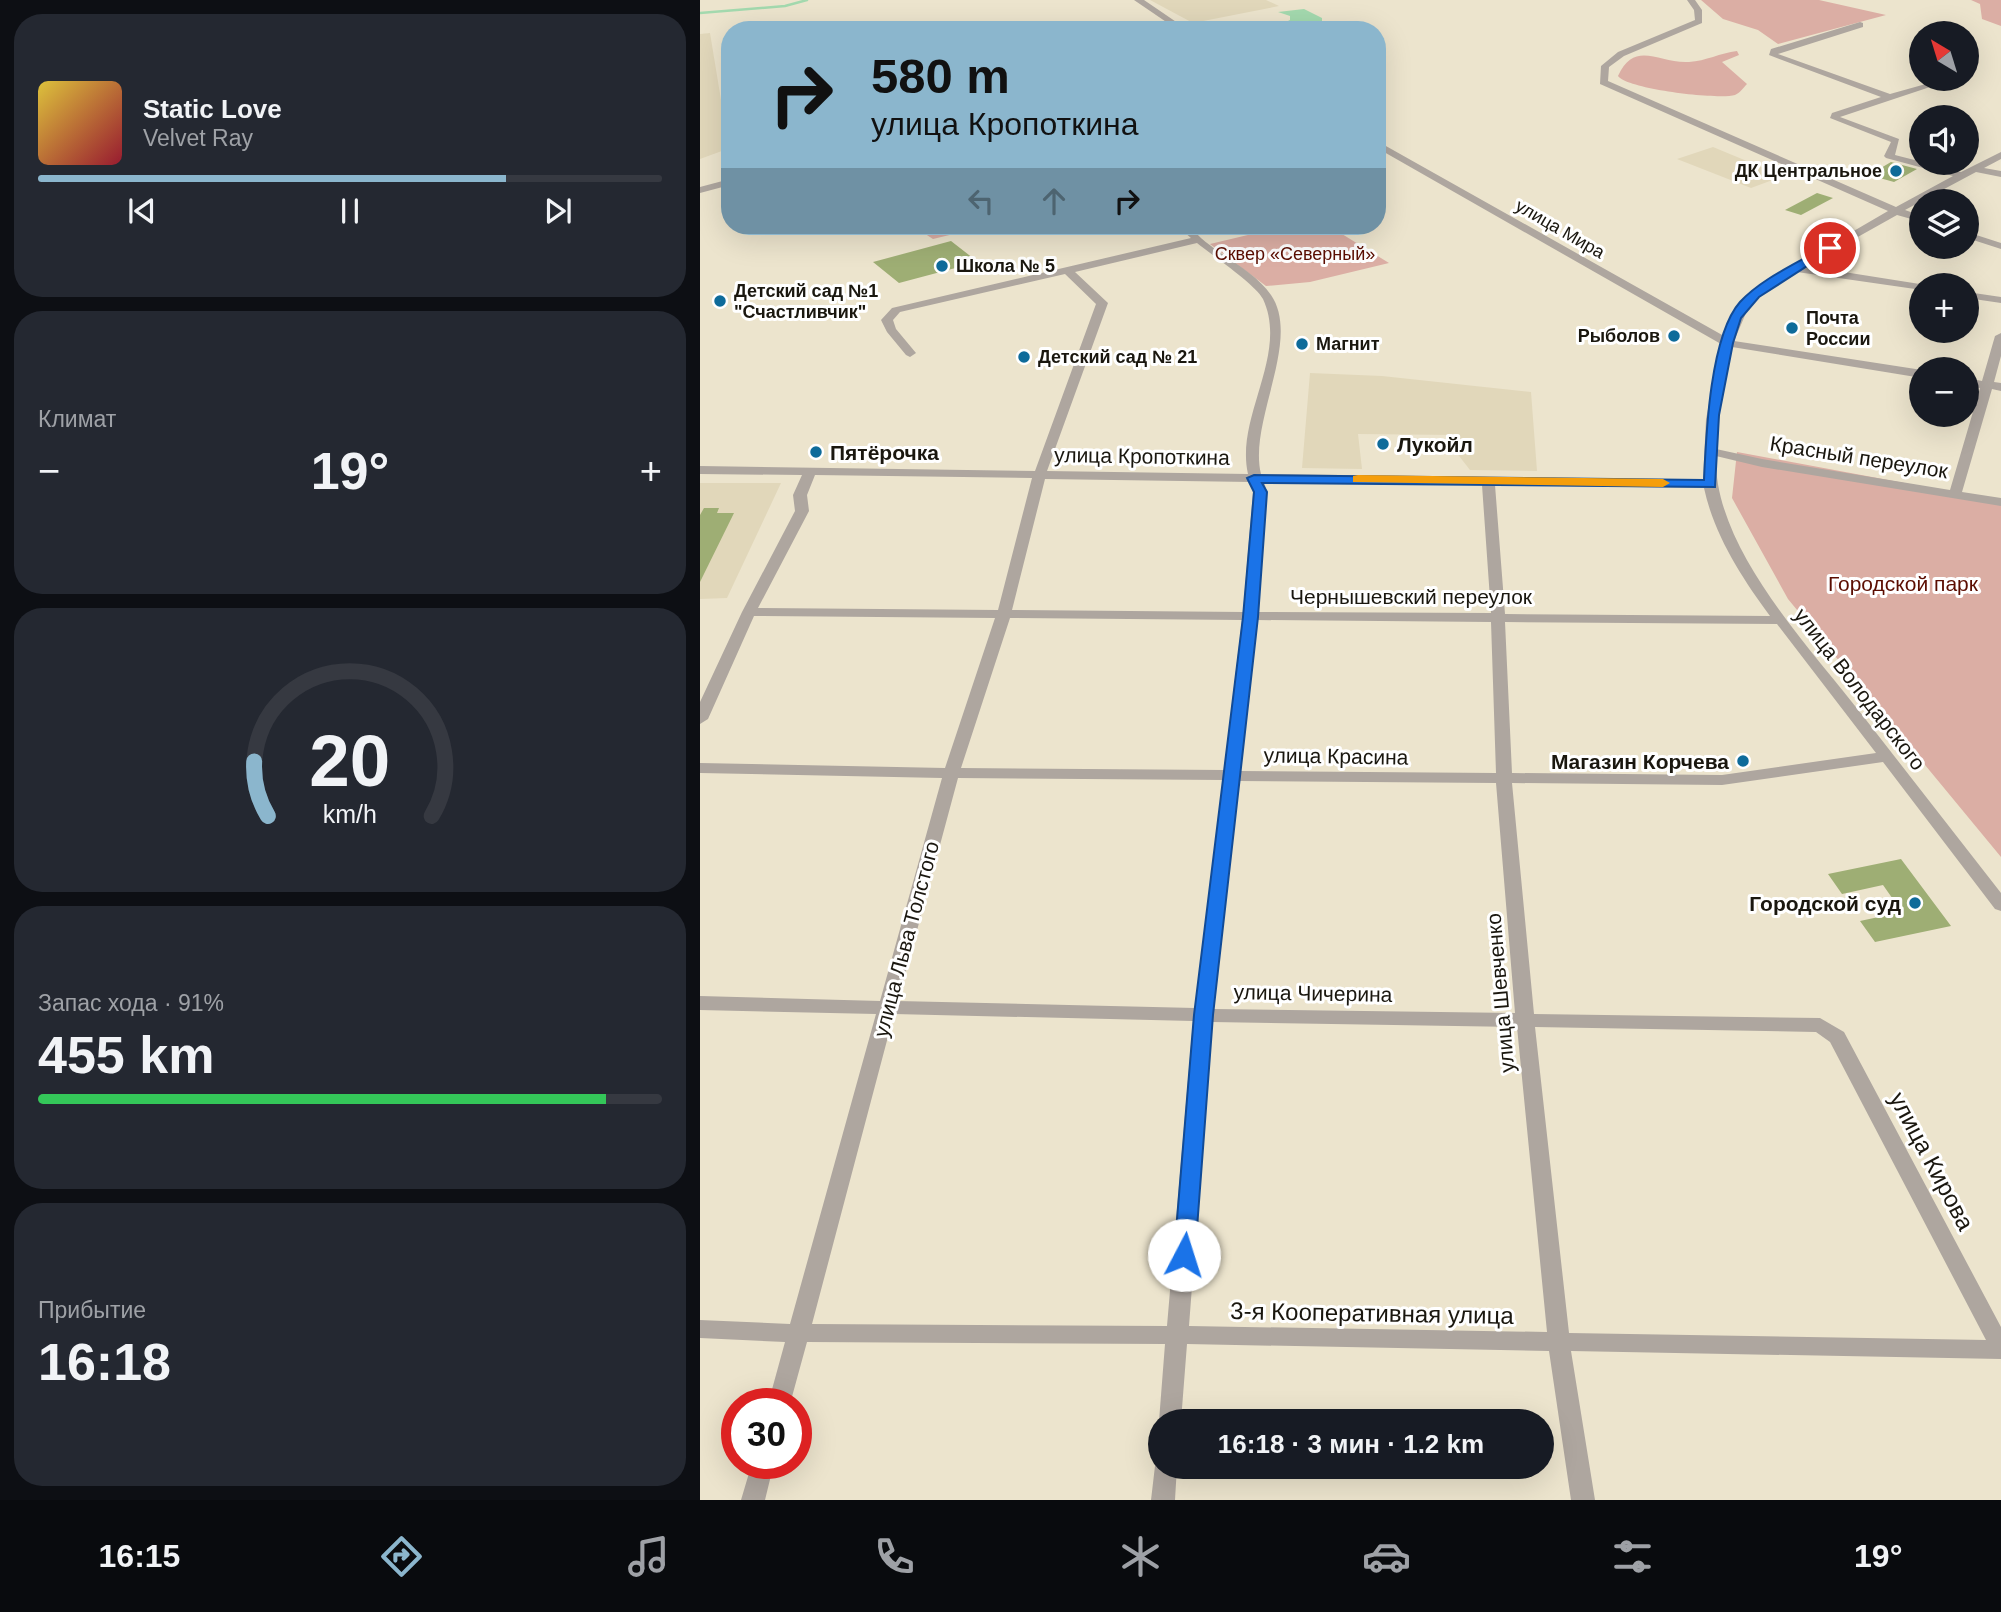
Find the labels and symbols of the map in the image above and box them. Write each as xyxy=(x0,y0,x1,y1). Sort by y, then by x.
north arrow xyxy=(1909,21,1979,91)
place label: ДК Центральное xyxy=(1735,161,1882,181)
marker: ДК Центральное xyxy=(1888,163,1904,179)
street label: улица Мира xyxy=(1512,195,1609,263)
pin xyxy=(1800,218,1860,278)
park label: Сквер «Северный» xyxy=(1215,244,1375,264)
place label: Школа № 5 xyxy=(956,256,1055,276)
marker: Школа № 5 xyxy=(934,258,950,274)
place label: Детский сад №1 "Счастливчик" xyxy=(734,281,878,322)
marker: Детский сад №1 "Счастливчик" xyxy=(712,293,728,309)
place label: Почта России xyxy=(1806,308,1870,349)
marker: Почта России xyxy=(1784,320,1800,336)
place label: Рыболов xyxy=(1578,326,1660,346)
marker: Рыболов xyxy=(1666,328,1682,344)
place label: Магнит xyxy=(1316,334,1380,354)
marker: Магнит xyxy=(1294,336,1310,352)
place label: Детский сад № 21 xyxy=(1038,347,1197,367)
marker: Детский сад № 21 xyxy=(1016,349,1032,365)
street label: Красный переулок xyxy=(1768,432,1950,483)
place label: Лукойл xyxy=(1397,433,1473,456)
marker: Лукойл xyxy=(1375,436,1391,452)
place label: Пятёрочка xyxy=(830,441,939,464)
street label: улица Кропоткина xyxy=(1054,443,1230,469)
marker: Пятёрочка xyxy=(808,444,824,460)
park label: Городской парк xyxy=(1828,572,1979,595)
street label: Чернышевский переулок xyxy=(1290,585,1533,608)
street label: улица Володарского xyxy=(1790,604,1930,774)
street label: улица Красина xyxy=(1263,743,1409,769)
place label: Магазин Корчева xyxy=(1551,750,1729,773)
marker: Магазин Корчева xyxy=(1735,753,1751,769)
street label: улица Льва Толстого xyxy=(869,839,943,1039)
place label: Городской суд xyxy=(1749,892,1901,915)
marker: Городской суд xyxy=(1907,895,1923,911)
street label: улица Шевченко xyxy=(1482,912,1518,1074)
street label: улица Чичерина xyxy=(1234,980,1393,1006)
street label: улица Кирова xyxy=(1884,1087,1980,1235)
position arrow xyxy=(1147,1218,1221,1292)
street label: 3-я Кооперативная улица xyxy=(1230,1297,1515,1329)
speed limit sign: 30 xyxy=(721,1388,812,1479)

